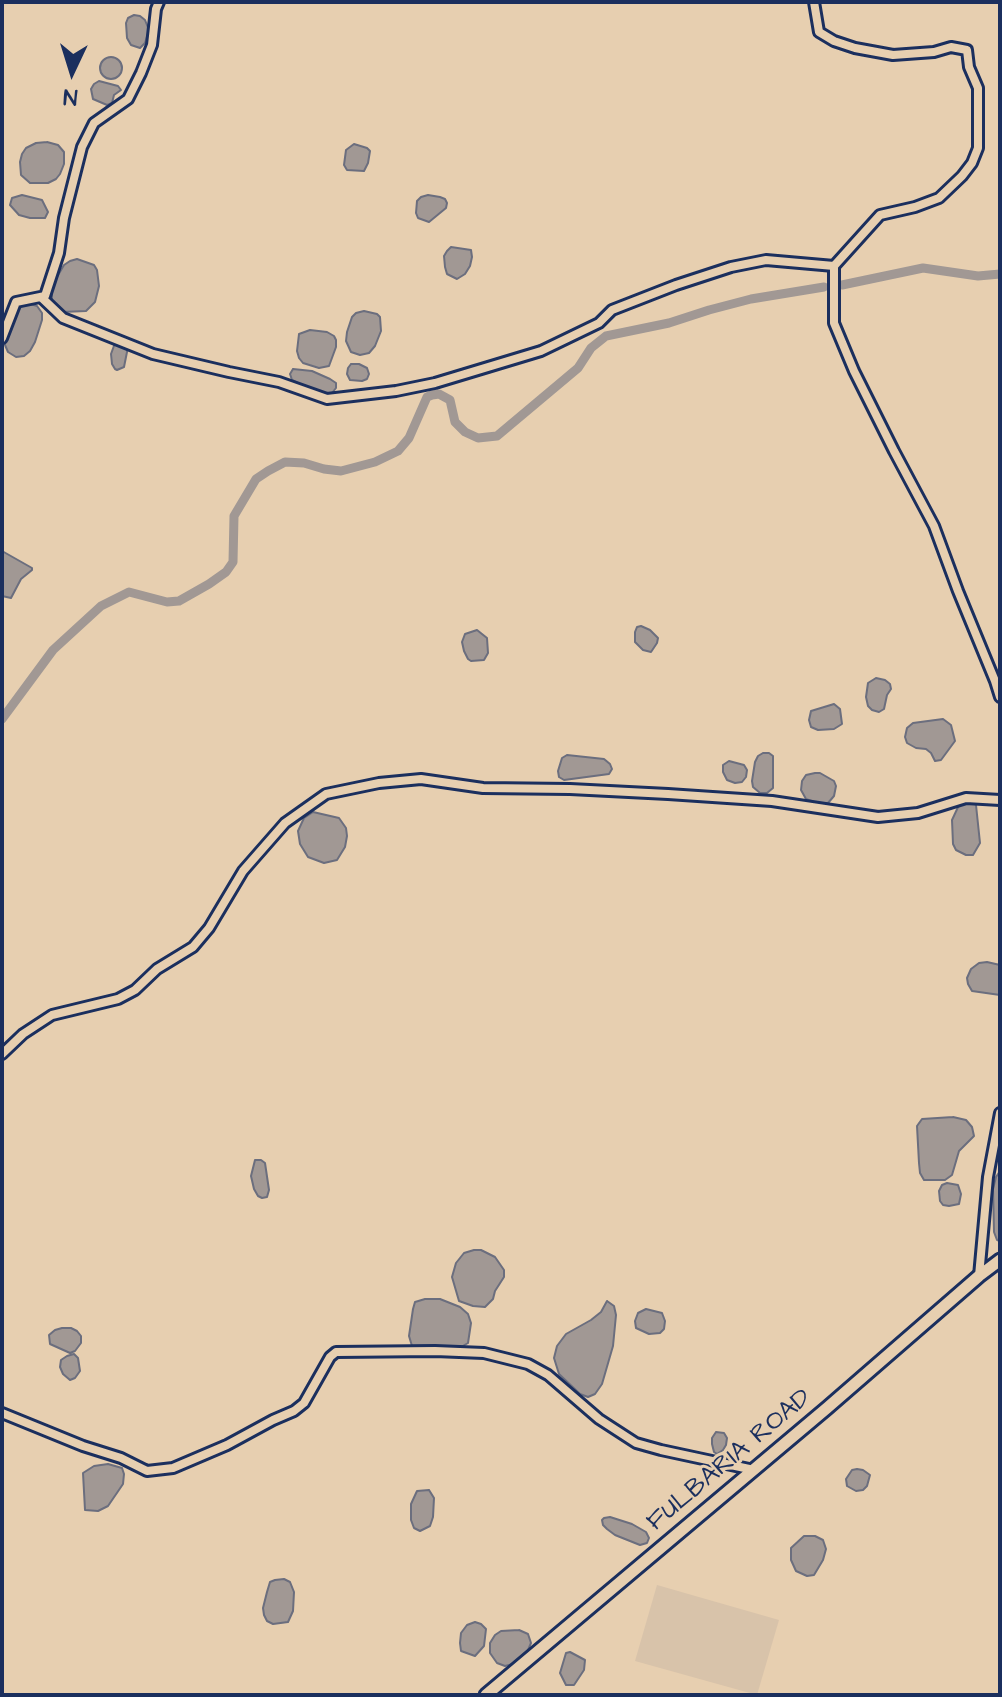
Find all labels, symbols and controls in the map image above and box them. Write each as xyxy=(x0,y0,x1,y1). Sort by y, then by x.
north arrow xyxy=(32,32,112,112)
text: N xyxy=(62,80,78,112)
street label: FULBARIA ROAD xyxy=(642,1383,818,1539)

